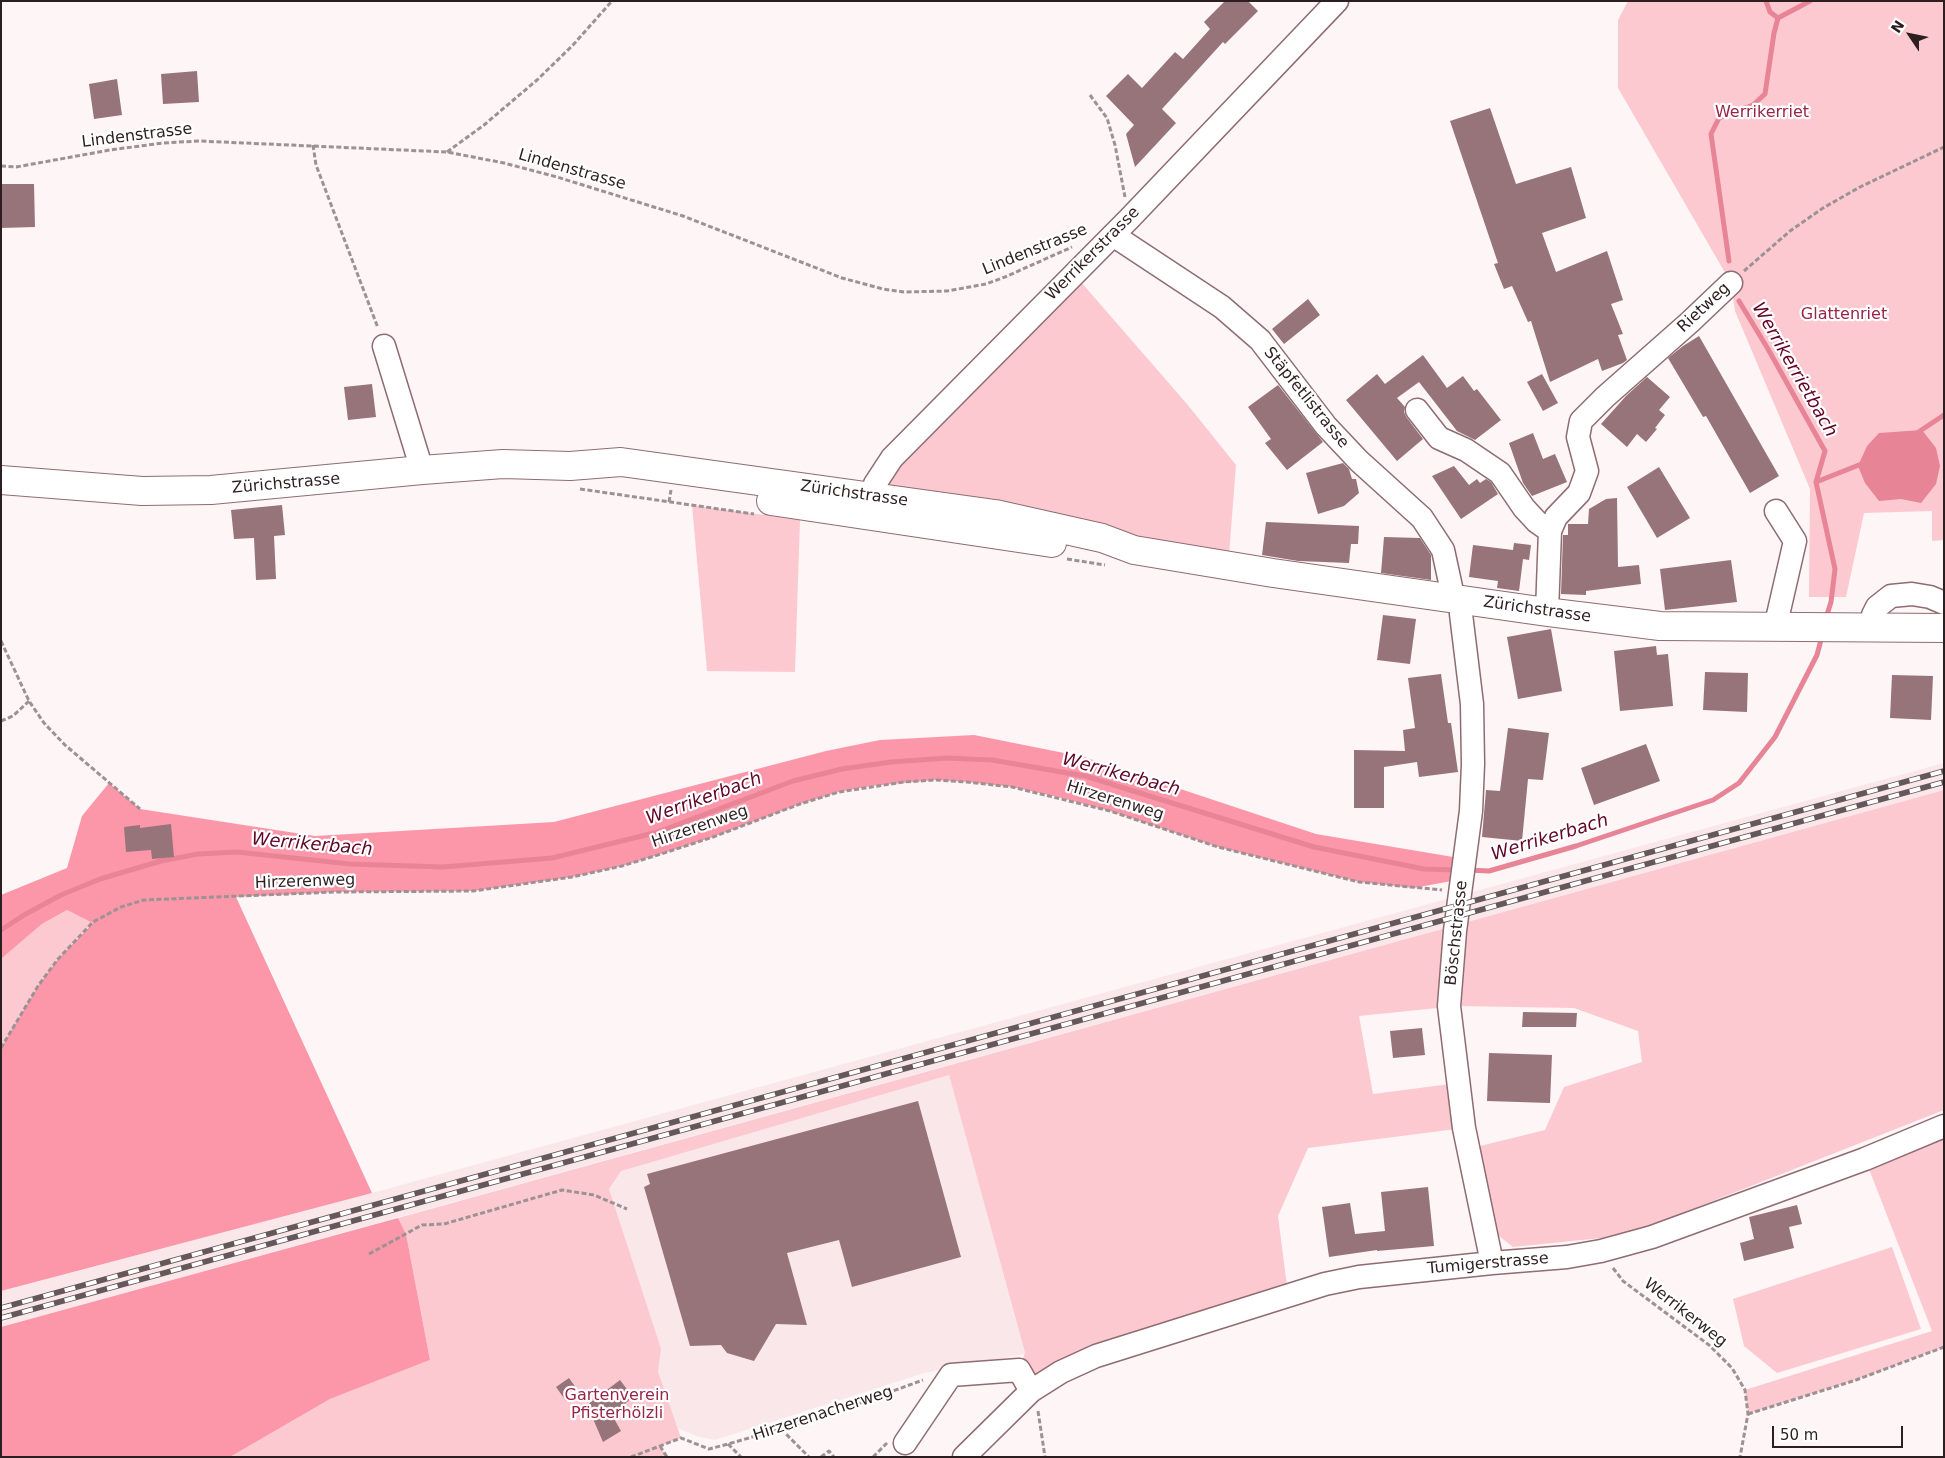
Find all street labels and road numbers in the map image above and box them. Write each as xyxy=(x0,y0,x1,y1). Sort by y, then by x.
street label: Lindenstrasse xyxy=(81,120,193,152)
street label: Lindenstrasse xyxy=(516,145,628,195)
street label: Werrikerstrasse xyxy=(1042,203,1144,305)
street label: Lindenstrasse xyxy=(980,220,1090,280)
street label: Rietweg xyxy=(1674,279,1734,337)
street label: Stäpfetlistrasse xyxy=(1259,344,1353,452)
street label: Zürichstrasse xyxy=(231,470,341,498)
street label: Zürichstrasse xyxy=(799,477,909,511)
street label: Zürichstrasse xyxy=(1482,593,1592,627)
street label: Hirzerenweg xyxy=(1064,777,1166,825)
street label: Hirzerenweg xyxy=(649,802,751,852)
street label: Hirzerenweg xyxy=(254,871,356,893)
street label: Böschstrasse xyxy=(1442,880,1472,986)
street label: Tumigerstrasse xyxy=(1427,1249,1549,1279)
street label: Werrikerweg xyxy=(1640,1275,1730,1351)
street label: Hirzerenacherweg xyxy=(751,1382,895,1446)

